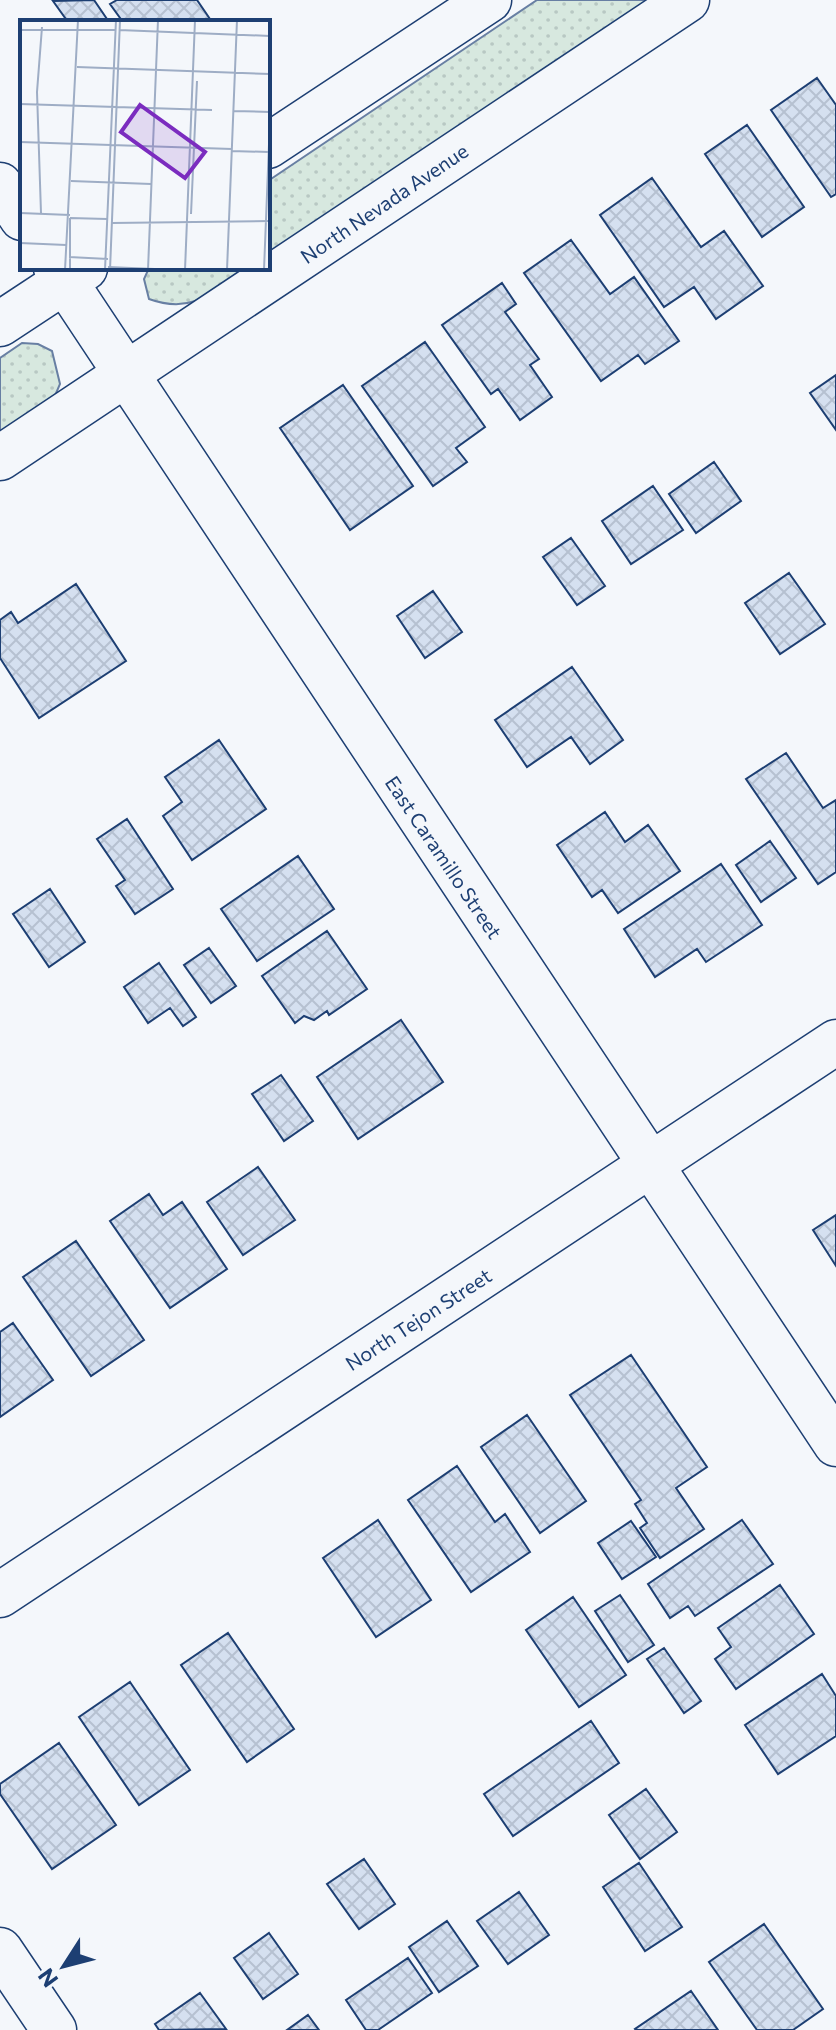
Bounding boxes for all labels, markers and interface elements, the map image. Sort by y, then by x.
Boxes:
inset map [20,20,270,270]
street label: North Nevada Avenue [296,138,472,268]
street label: East Caramillo Street [381,771,507,943]
street label: North Tejon Street [341,1263,495,1375]
north arrow [24,1926,104,2006]
text: N [32,1963,63,1993]

